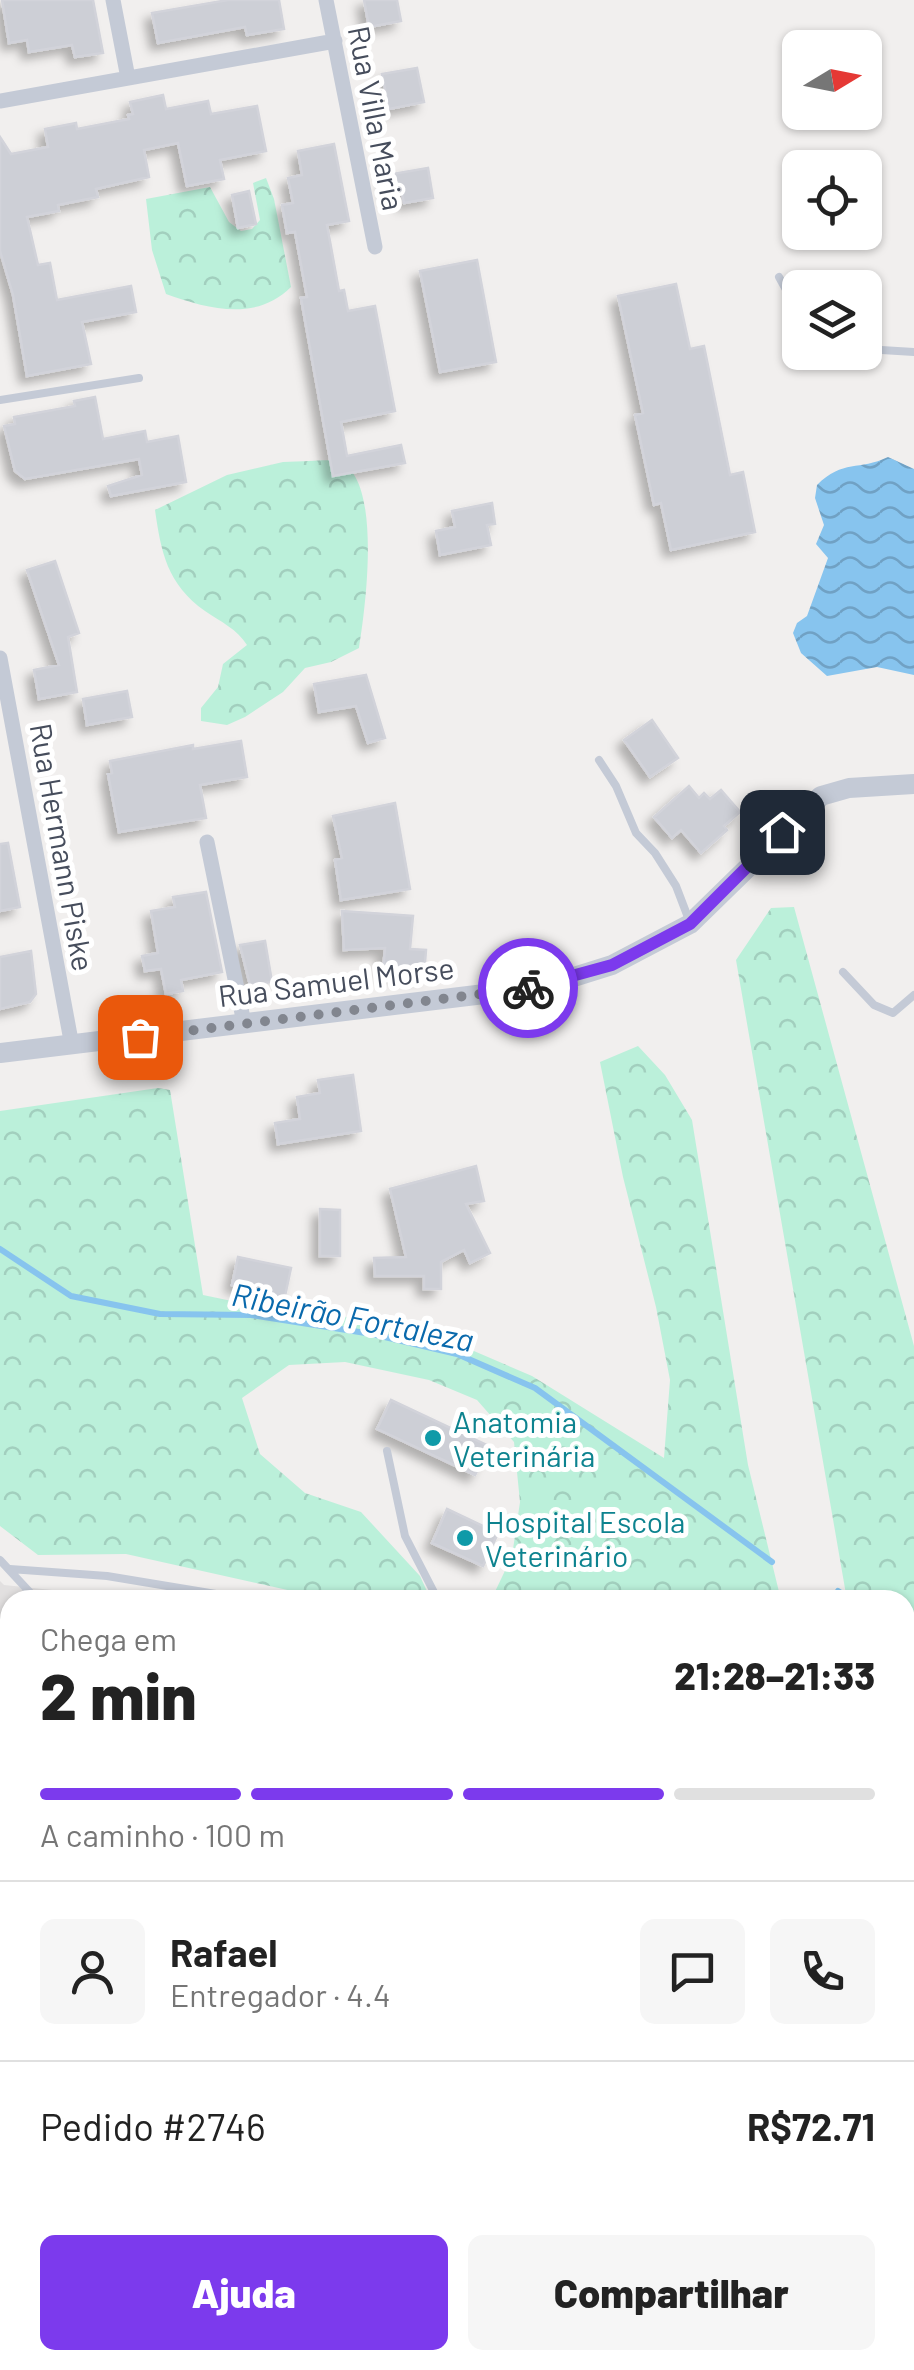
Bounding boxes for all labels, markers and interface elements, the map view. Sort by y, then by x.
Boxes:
street label: Rua Villa Maria [341,23,413,213]
north arrow [782,30,882,130]
map controls [782,30,882,370]
button: locate [782,150,882,250]
button: layers [782,270,882,370]
street label: Rua Hermann Piske [23,720,103,974]
pin [740,790,825,875]
icon: home [755,805,810,860]
courier [478,938,578,1038]
street label: Rua Samuel Morse [216,949,456,1013]
icon: bike [501,961,556,1016]
pin [98,995,183,1080]
icon: bag [113,1010,168,1065]
water label: Ribeirão Fortaleza [229,1274,477,1358]
place label: Anatomia Veterinária [453,1403,595,1473]
marker: Anatomia Veterinária [422,1427,444,1449]
place label: Hospital Escola Veterinário [485,1503,685,1573]
marker: Hospital Escola Veterinário [454,1527,476,1549]
text: Chega em [40,1619,177,1657]
text: 21:28–21:33 [674,1652,875,1698]
text: 2 min [40,1655,197,1733]
text: A caminho · 100 m [40,1815,285,1853]
button: person [40,1919,145,2024]
button: chat [640,1919,745,2024]
button: phone [770,1919,875,2024]
text: Rafael [170,1929,278,1975]
text: Entregador · 4.4 [170,1975,391,2013]
text: Pedido #2746 [40,2103,265,2149]
text: R$72.71 [747,2103,875,2149]
button: Ajuda [40,2235,448,2350]
button: Compartilhar [468,2235,875,2350]

